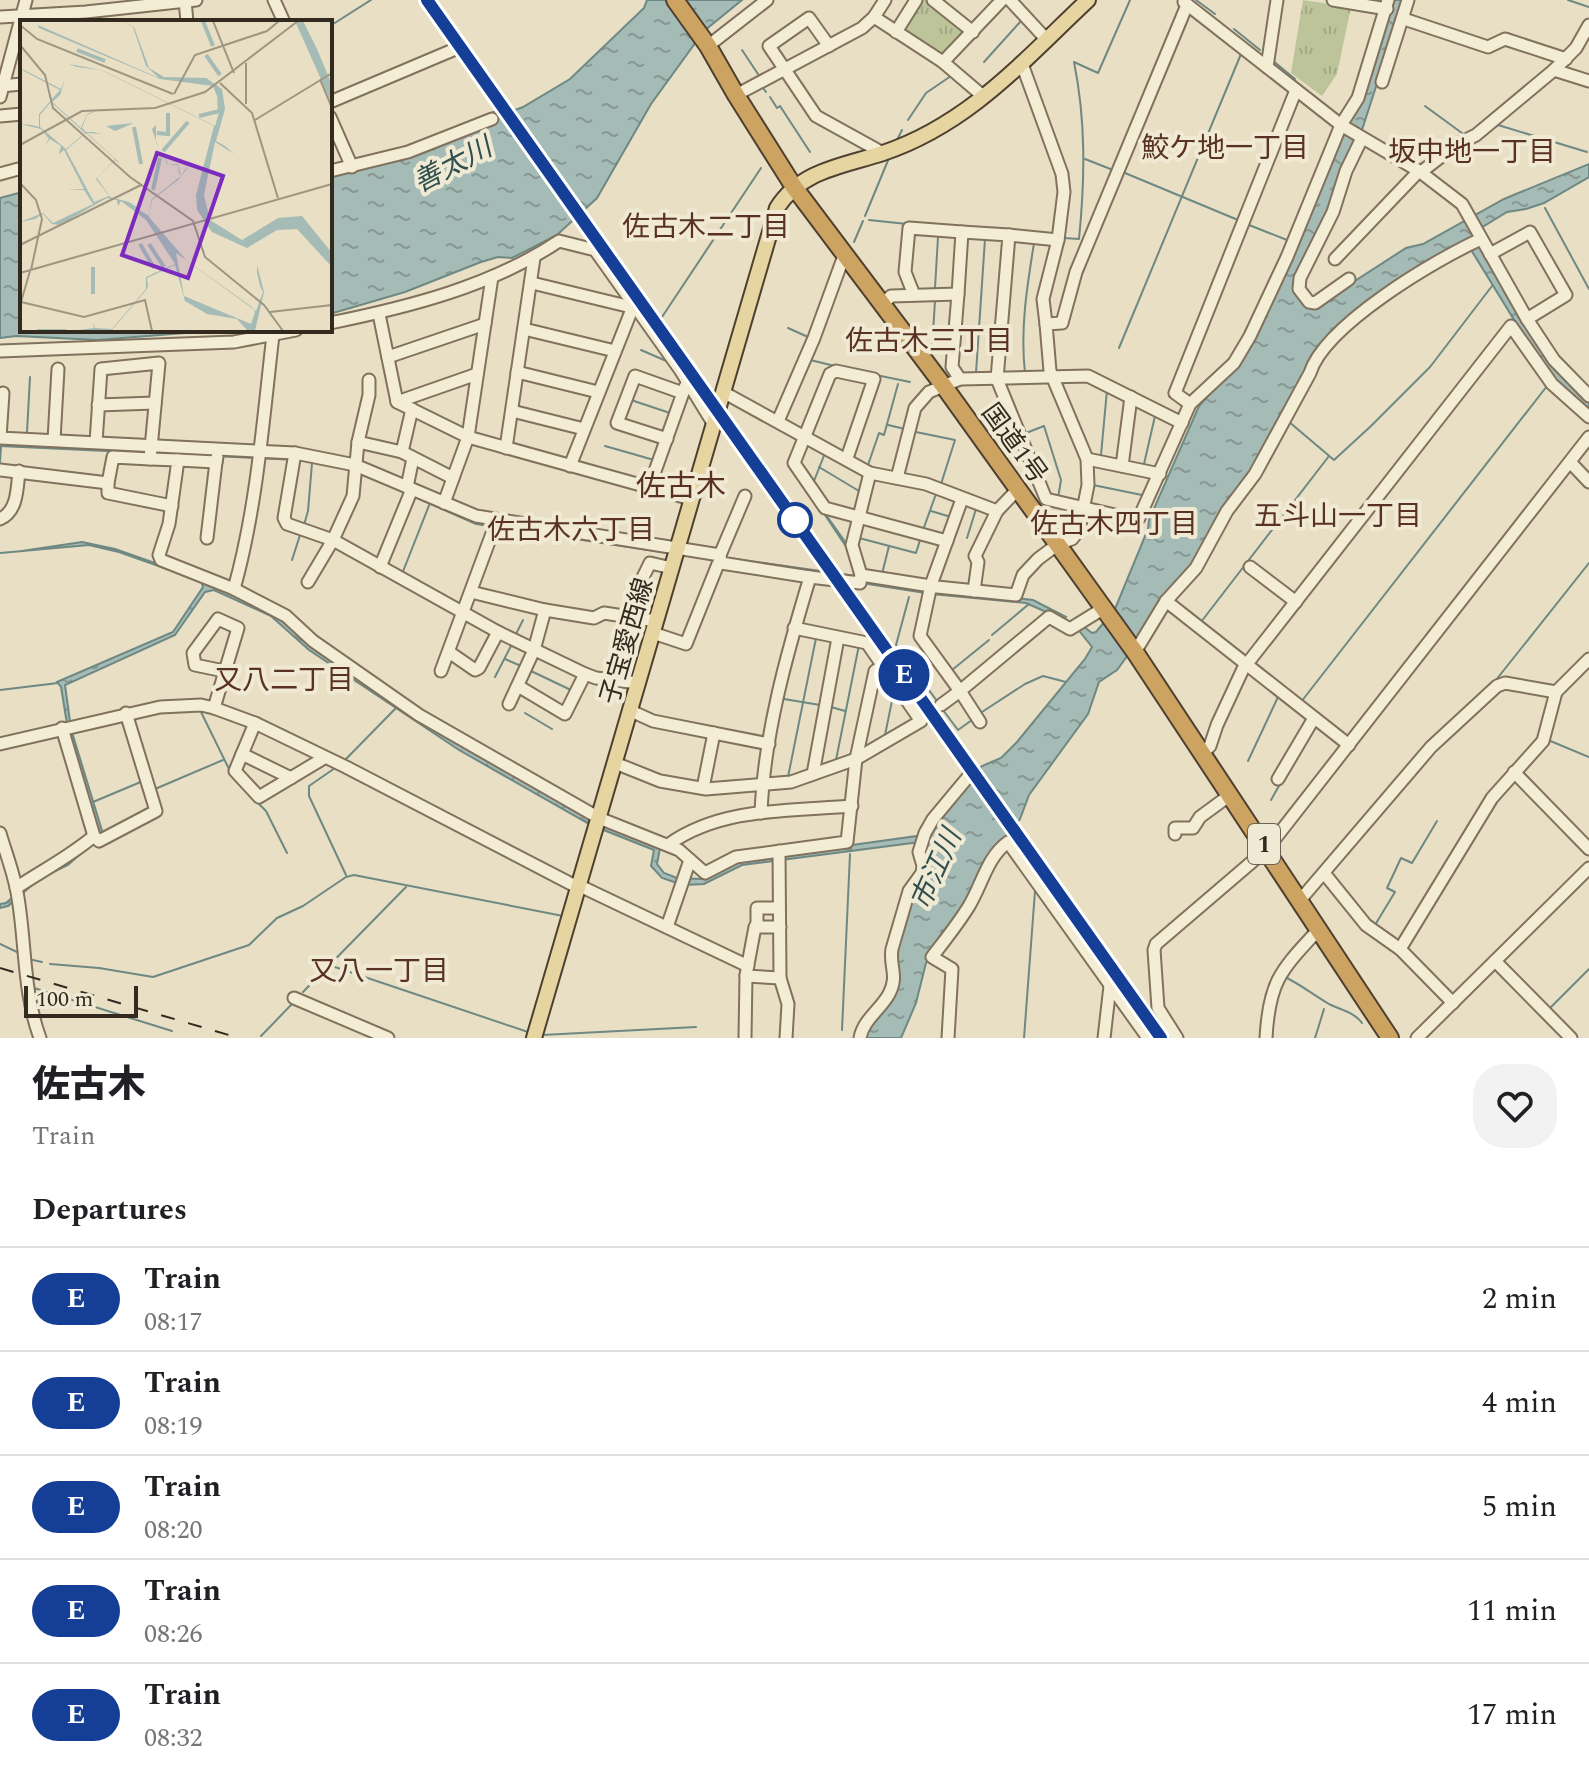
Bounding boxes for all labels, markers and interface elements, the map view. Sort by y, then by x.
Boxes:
inset map [20,20,332,332]
water label: 善太川 [406,125,503,204]
district label: 鮫ケ地一丁目 [1141,127,1309,170]
district label: 坂中地一丁目 [1388,131,1556,174]
district label: 佐古木二丁目 [622,206,790,249]
district label: 佐古木三丁目 [845,320,1013,363]
street label: 国道1号 [971,395,1057,492]
district label: 佐古木 [636,464,726,510]
district label: 五斗山一丁目 [1254,495,1422,538]
unlabelled marker [778,503,812,537]
district label: 佐古木四丁目 [1030,503,1198,546]
district label: 佐古木六丁目 [487,509,655,552]
street label: 子宝愛西線 [590,573,664,709]
line badge: E [878,649,930,701]
text: E [894,653,914,696]
district label: 又八二丁目 [214,659,354,702]
water label: 市江川 [900,820,974,917]
road number: 1 [1248,824,1280,864]
district label: 又八一丁目 [309,950,449,993]
scale bar [24,982,138,1018]
text: 100 m [36,983,93,1016]
text: 佐古木 [32,1057,146,1115]
button: heart [1473,1064,1557,1148]
text: Train [32,1116,95,1156]
text: Departures [32,1187,187,1233]
text: Train [144,1256,221,1302]
text: 2 min [1482,1276,1557,1322]
text: E [66,1277,86,1320]
text: 08:17 [144,1302,203,1342]
text: Train [144,1360,221,1406]
text: 4 min [1482,1380,1557,1426]
text: E [66,1381,86,1424]
text: 08:19 [144,1406,203,1446]
text: Train [144,1464,221,1510]
text: 5 min [1482,1484,1557,1530]
text: E [66,1485,86,1528]
text: 08:20 [144,1510,203,1550]
text: Train [144,1568,221,1614]
text: 11 min [1467,1588,1557,1634]
text: E [66,1589,86,1632]
text: 08:26 [144,1614,203,1654]
text: Train [144,1672,221,1718]
text: 17 min [1467,1692,1557,1738]
text: E [66,1693,86,1736]
text: 08:32 [144,1718,203,1758]

